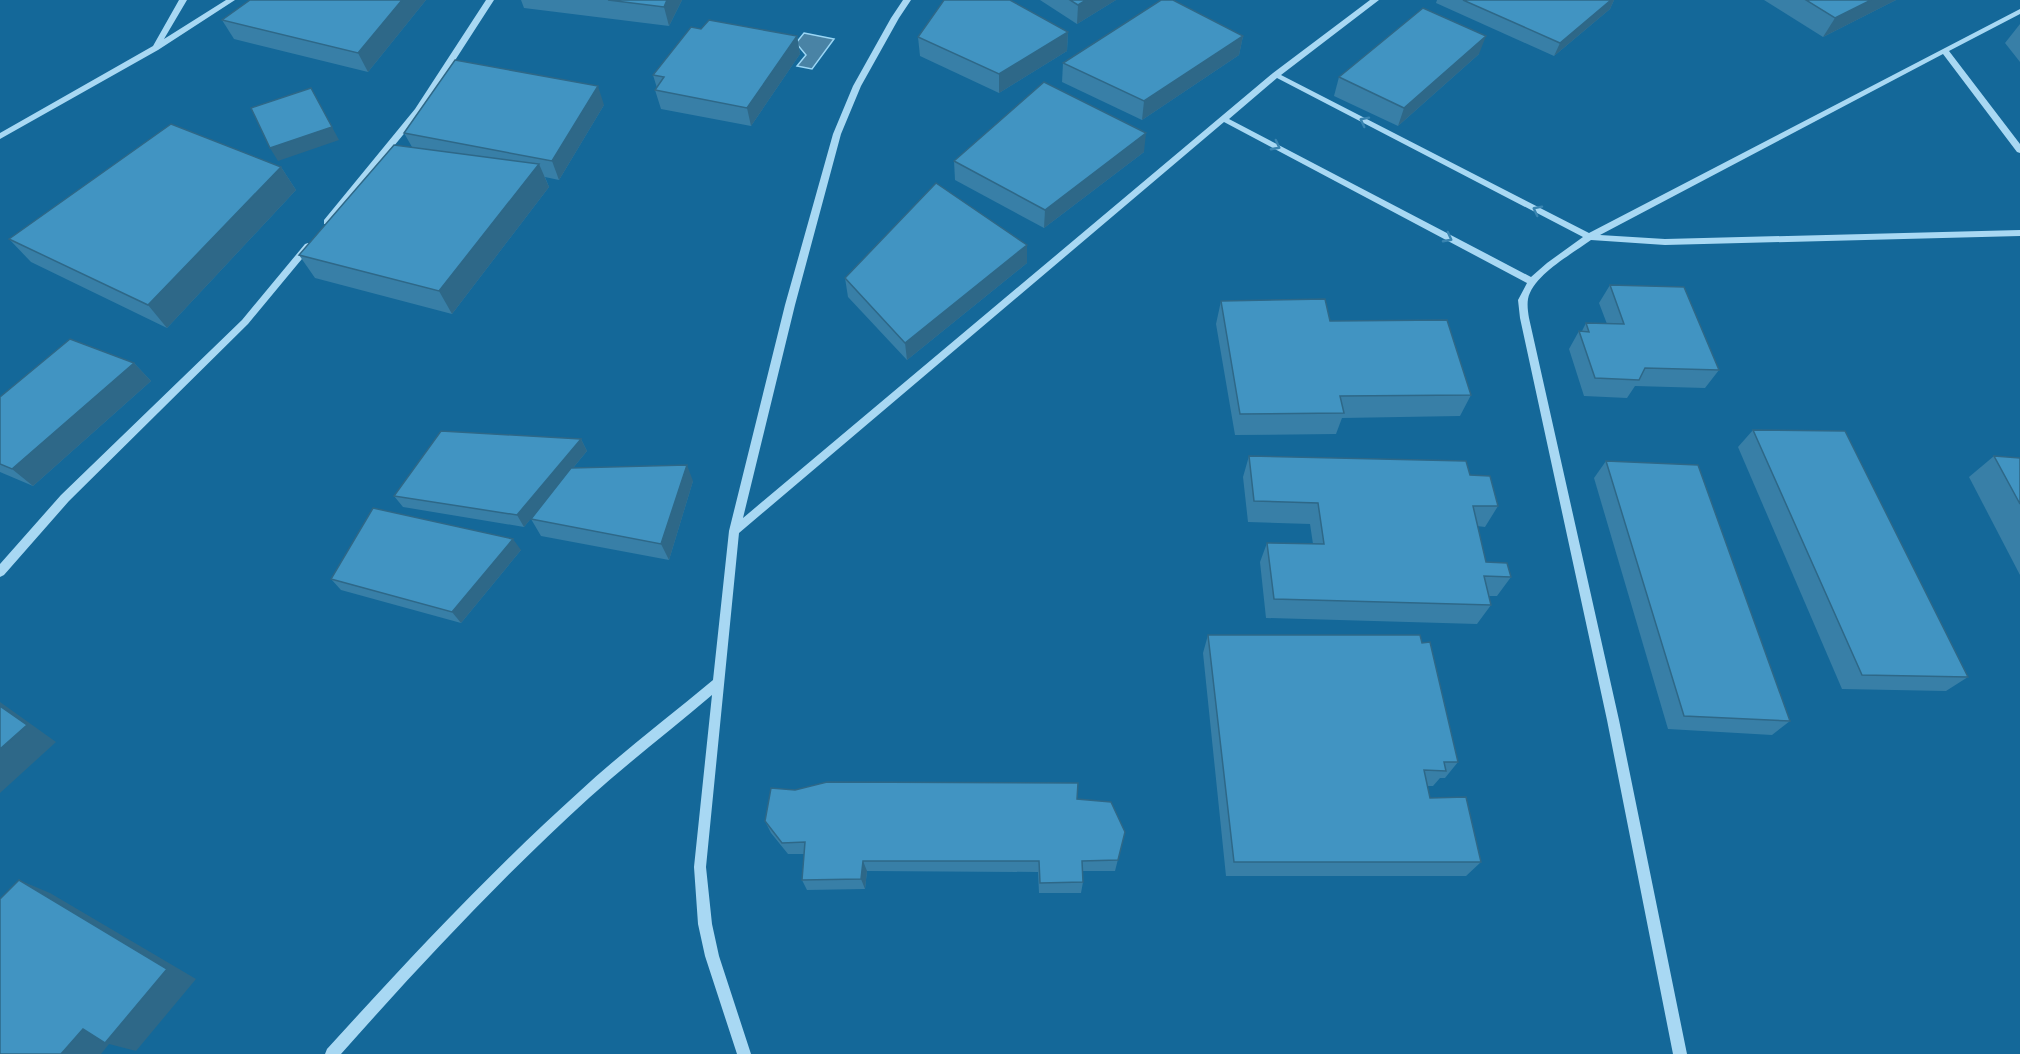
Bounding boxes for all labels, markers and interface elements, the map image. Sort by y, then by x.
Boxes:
one-way arrow [1360,117,1371,128]
one-way arrow [1270,139,1281,151]
one-way arrow [1533,206,1544,218]
one-way arrow [1442,231,1453,242]

